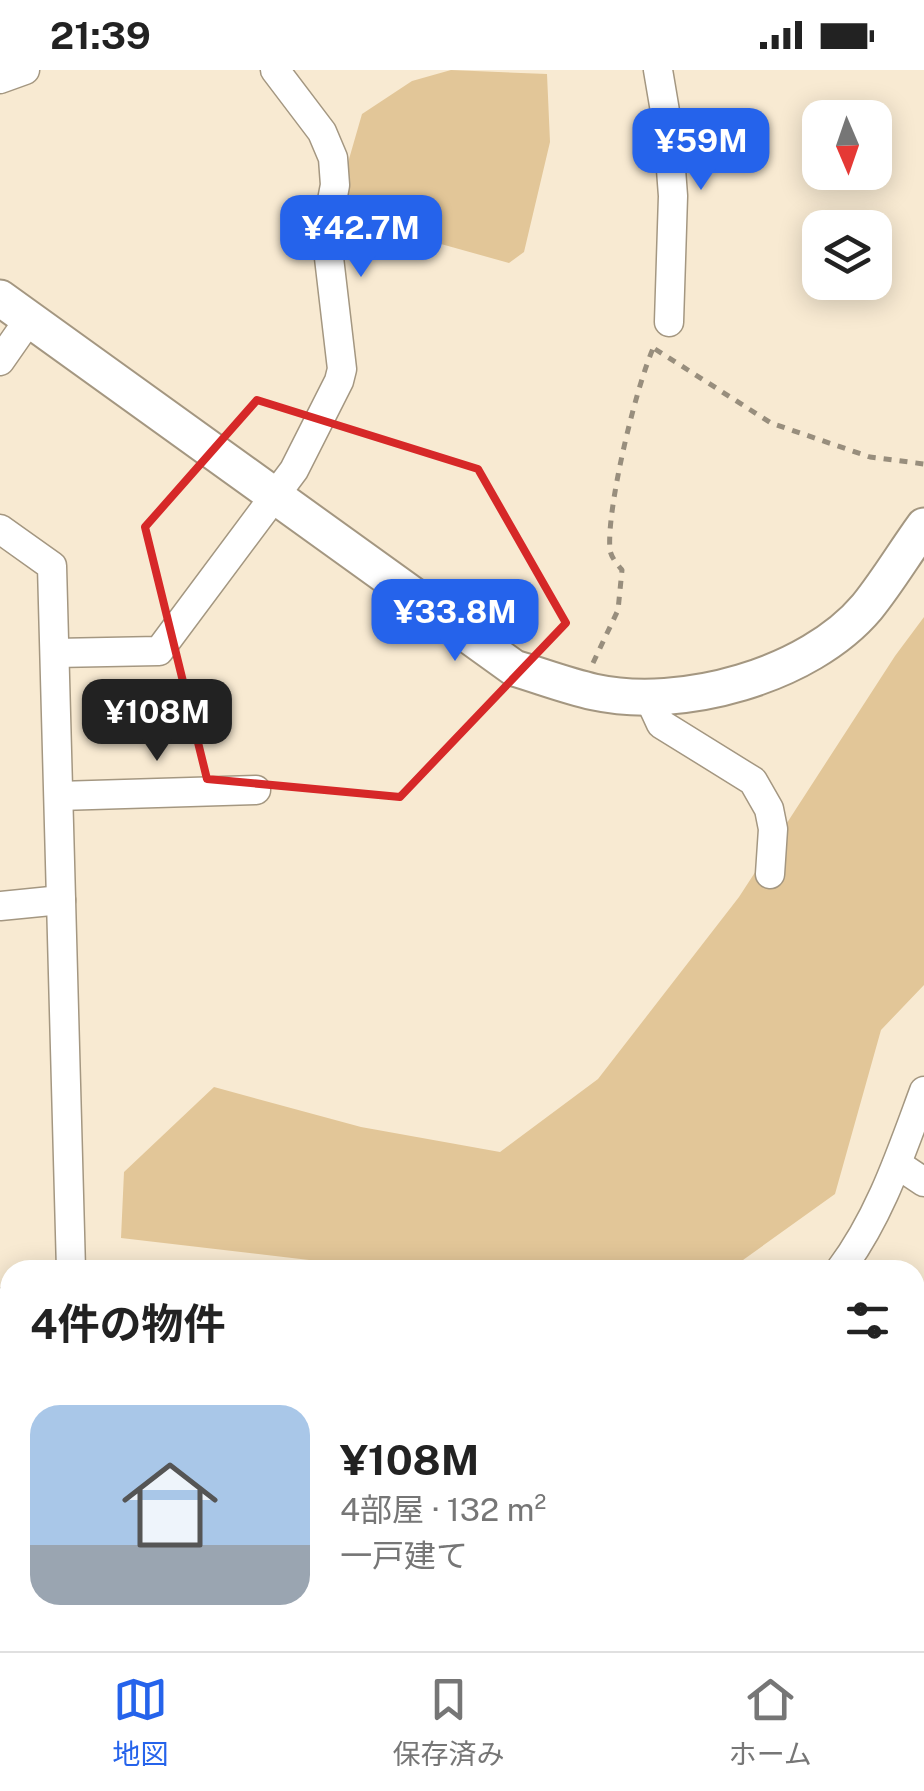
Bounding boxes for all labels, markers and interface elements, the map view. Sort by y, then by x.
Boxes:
text: 21:39 [50,13,151,58]
north arrow [802,100,892,190]
map controls [802,100,892,300]
pin: ¥59M [642,108,760,193]
text: ¥59M [654,122,748,159]
pin: ¥42.7M [280,195,442,280]
text: ¥42.7M [302,209,420,246]
button: layers [802,210,892,300]
pin: ¥33.8M [374,579,536,664]
text: ¥33.8M [393,593,517,630]
pin: ¥108M [87,679,227,764]
text: ¥108M [104,693,210,730]
icon: filters [840,1293,895,1348]
text: 4件の物件 [30,1299,226,1348]
text: ¥108M [340,1435,479,1484]
icon: home [110,1445,230,1565]
text: 4部屋 · 132 m² [340,1491,546,1528]
text: 一戸建て [340,1537,468,1574]
tab: 地図 [112,1672,168,1772]
tab: 保存済み [392,1672,504,1772]
tab: ホーム [729,1672,812,1772]

